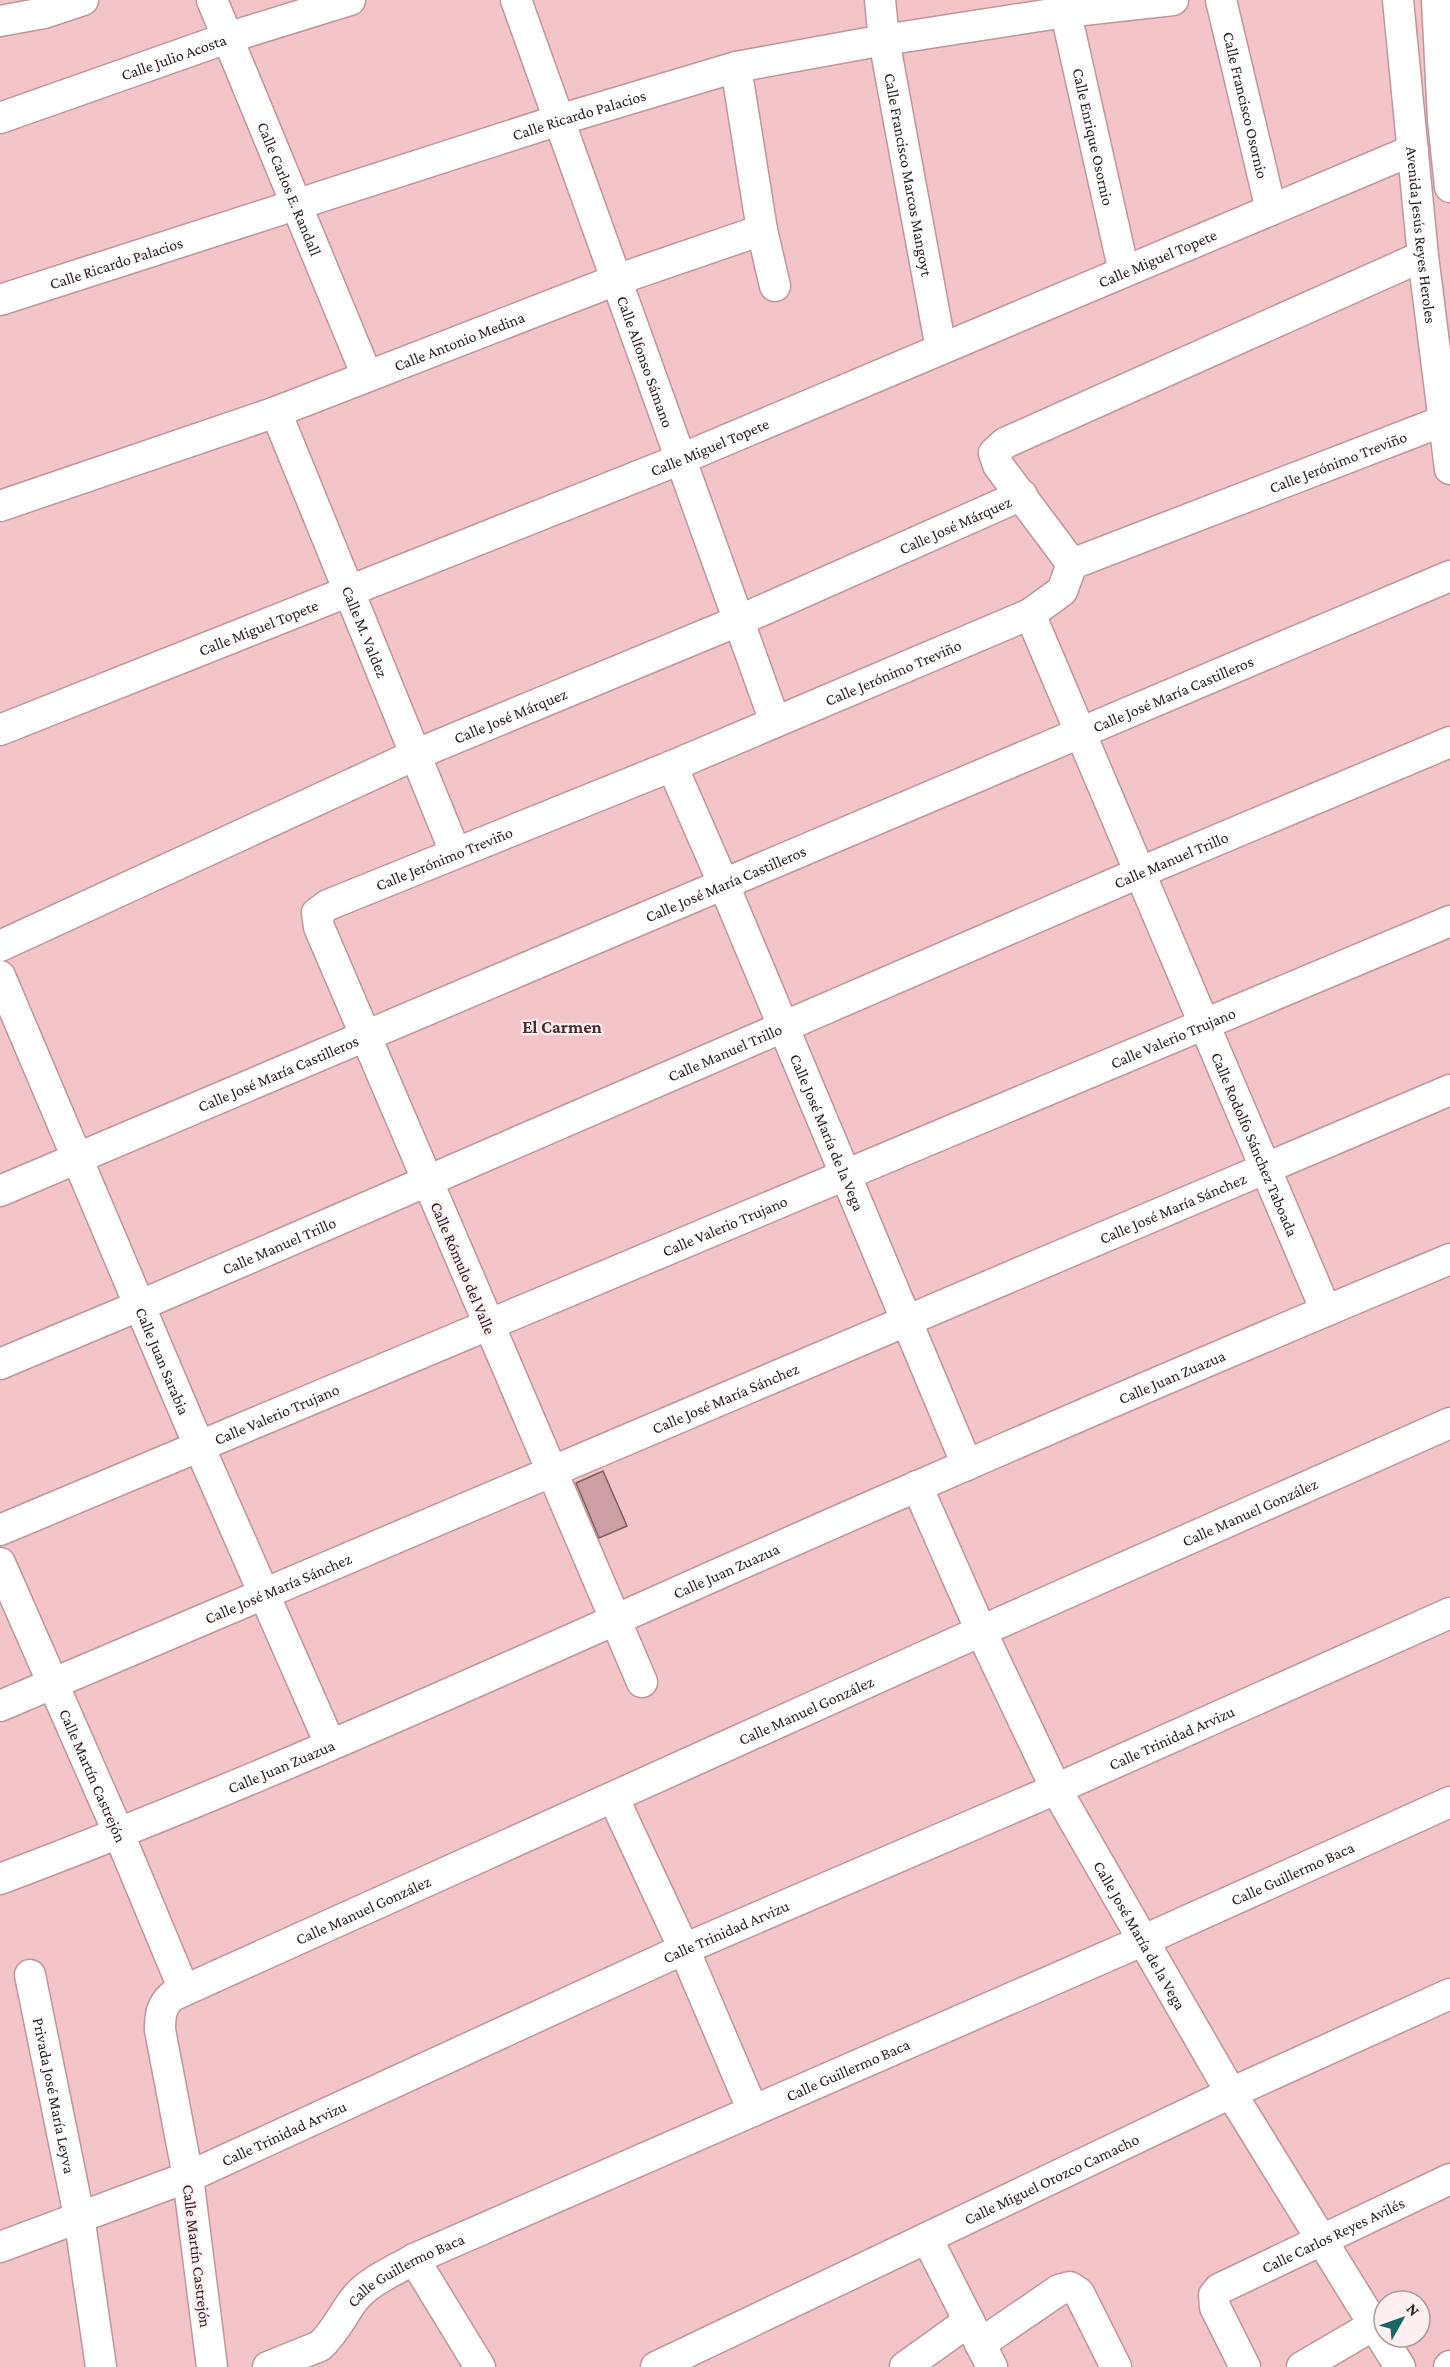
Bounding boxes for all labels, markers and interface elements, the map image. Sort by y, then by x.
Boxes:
street label: Calle Julio Acosta [119,30,229,83]
street label: Calle Francisco Osornio [1220,30,1272,180]
street label: Calle Enrique Osornio [1070,66,1117,207]
street label: Calle Francisco Marcos Mangoyt [882,72,936,278]
street label: Calle Ricardo Palacios [510,86,648,143]
street label: Calle Carlos E. Randall [255,119,325,258]
street label: Avenida Jesús Reyes Heroles [1404,145,1440,324]
street label: Calle Miguel Topete [1096,225,1219,290]
street label: Calle Ricardo Palacios [47,233,185,292]
street label: Calle Alfonso Sámano [614,293,677,430]
street label: Calle Antonio Medina [391,308,527,374]
street label: Calle Miguel Topete [648,414,771,479]
street label: Calle Jerónimo Treviño [1267,427,1409,496]
street label: Calle José Márquez [896,492,1014,557]
street label: Calle M. Valdez [339,583,392,680]
street label: Calle Miguel Topete [196,596,320,659]
street label: Calle Jerónimo Treviño [822,636,964,709]
street label: Calle José María Castilleros [1090,652,1256,735]
street label: Calle José Márquez [451,684,569,746]
street label: Calle Jerónimo Treviño [373,823,515,893]
street label: Calle Manuel Trillo [1111,828,1231,891]
street label: Calle José María Castilleros [643,842,808,925]
street label: Calle Valerio Trujano [1108,1004,1238,1071]
district label: El Carmen [522,1017,603,1037]
street label: Calle Manuel Trillo [665,1020,784,1084]
street label: Calle José María Castilleros [195,1032,361,1115]
street label: Calle Rodolfo Sánchez Taboada [1209,1050,1302,1239]
street label: Calle José María de la Vega [787,1051,868,1214]
street label: Calle José María Sánchez [1097,1169,1249,1246]
street label: Calle Valerio Trujano [660,1192,790,1259]
street label: Calle Rómulo del Valle [427,1199,499,1337]
street label: Calle Manuel Trillo [219,1213,338,1277]
street label: Calle Juan Sarabia [133,1305,193,1418]
street label: Calle Juan Zuazua [1116,1346,1228,1407]
street label: Calle José María Sánchez [649,1359,801,1437]
street label: Calle Valerio Trujano [212,1380,342,1448]
street label: Calle Manuel González [1179,1474,1320,1549]
street label: Calle Juan Zuazua [670,1539,782,1601]
street label: Calle José María Sánchez [202,1549,354,1627]
street label: Calle Manuel González [736,1672,876,1748]
street label: Calle Trinidad Arvizu [1106,1702,1237,1773]
street label: Calle Martín Castrejón [57,1706,130,1845]
street label: Calle Juan Zuazua [225,1736,338,1796]
street label: Calle Guillermo Baca [1228,1838,1357,1908]
street label: Calle José María de la Vega [1091,1858,1190,2013]
street label: Calle Manuel González [293,1872,433,1948]
street label: Calle Trinidad Arvizu [660,1896,792,1966]
street label: Privada José María Leyva [30,2016,79,2175]
street label: Calle Guillermo Baca [783,2035,913,2104]
street label: Calle Trinidad Arvizu [219,2097,349,2169]
street label: Calle Miguel Orozco Camacho [961,2130,1142,2227]
street label: Calle Martín Castrejón [179,2184,214,2329]
street label: Calle Carlos Reyes Avilés [1259,2194,1407,2276]
street label: Calle Guillermo Baca [343,2229,467,2310]
north arrow [1372,2289,1432,2349]
text: N [1403,2300,1423,2319]

